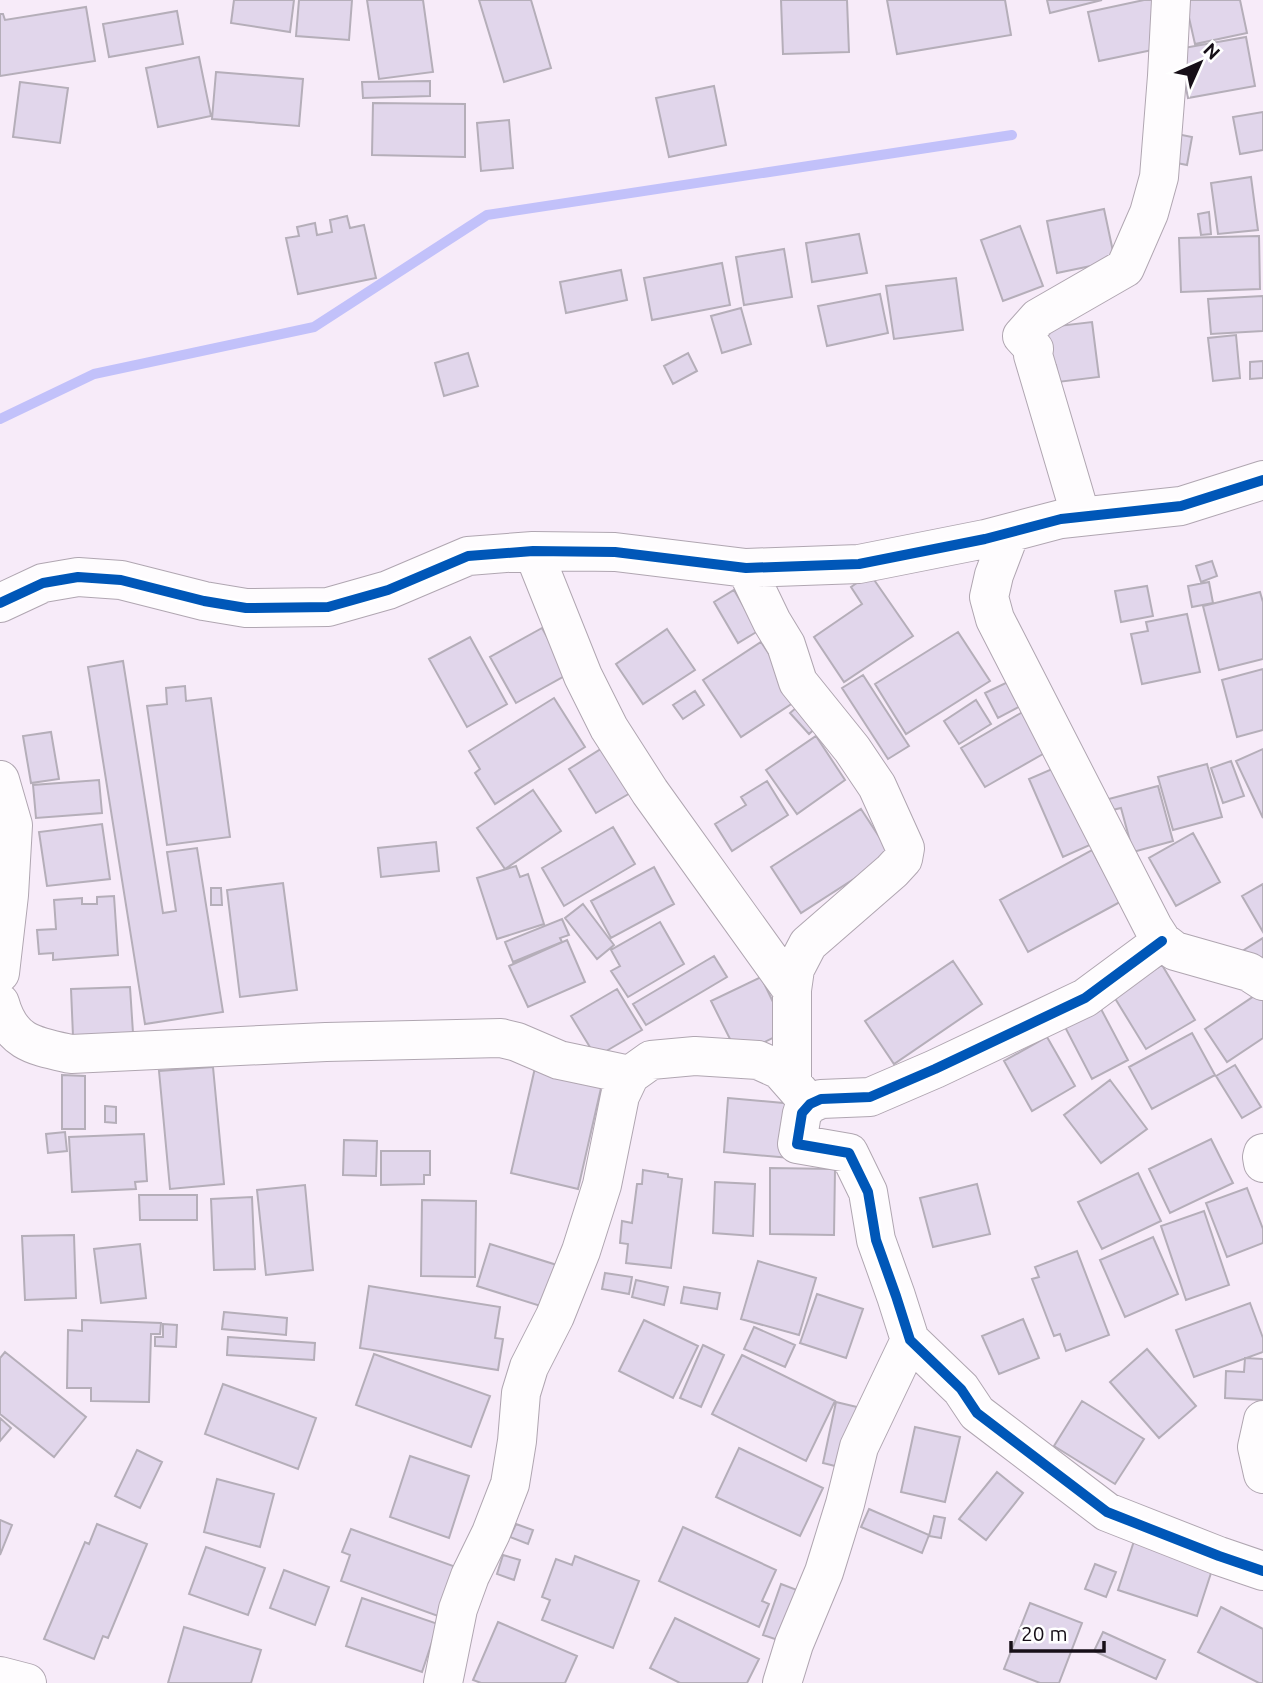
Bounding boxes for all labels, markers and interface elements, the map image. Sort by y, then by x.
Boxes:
north arrow [1165,28,1235,98]
text: N [1199,38,1225,64]
scale bar [1011,1610,1104,1654]
text: 20 m [1021,1621,1068,1645]

